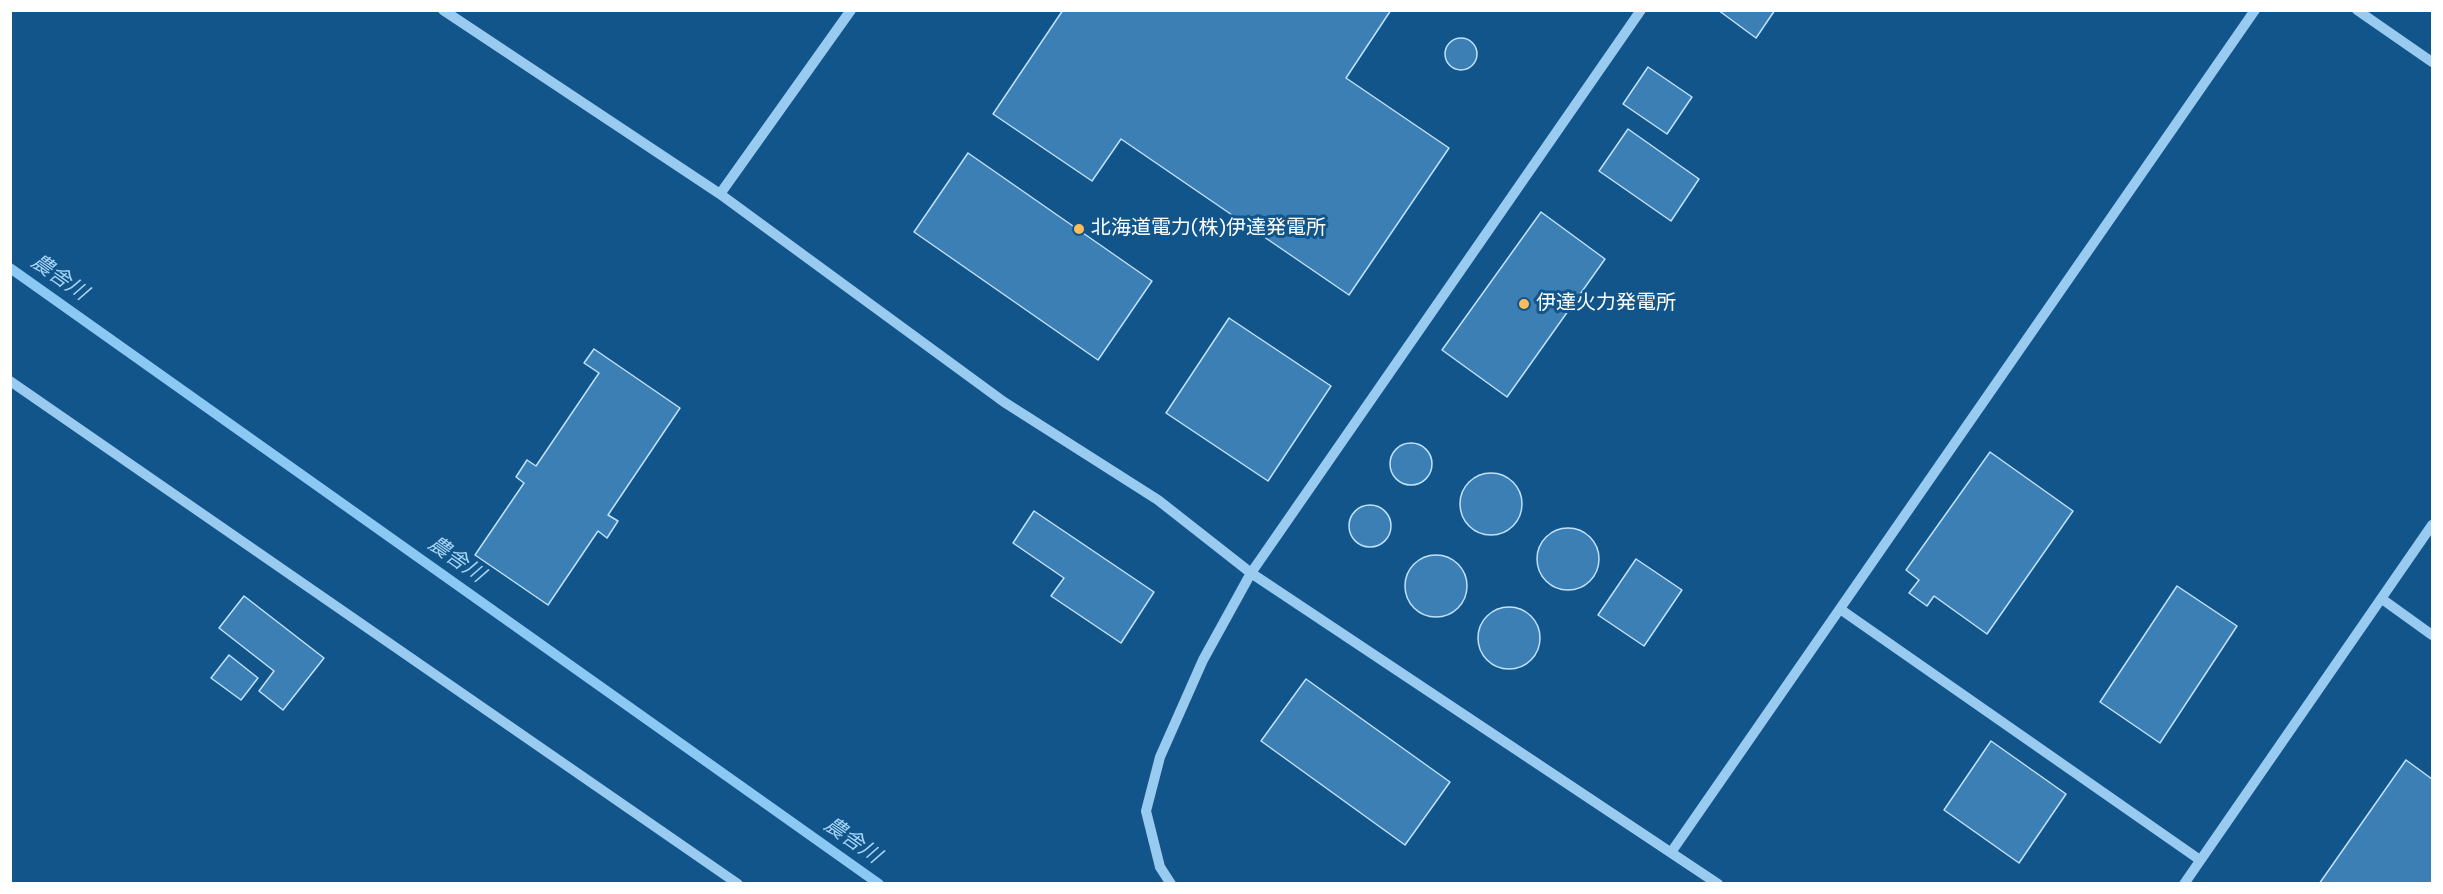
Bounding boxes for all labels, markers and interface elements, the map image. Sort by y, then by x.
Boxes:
place label: 北海道電力(株)伊達発電所 [1091,217,1326,241]
marker: 北海道電力(株)伊達発電所 [1072,222,1086,236]
water label: 農舎川 [26,250,92,306]
place label: 伊達火力発電所 [1536,292,1676,316]
marker: 伊達火力発電所 [1517,297,1531,311]
water label: 農舎川 [423,532,489,588]
water label: 農舎川 [819,813,885,869]

